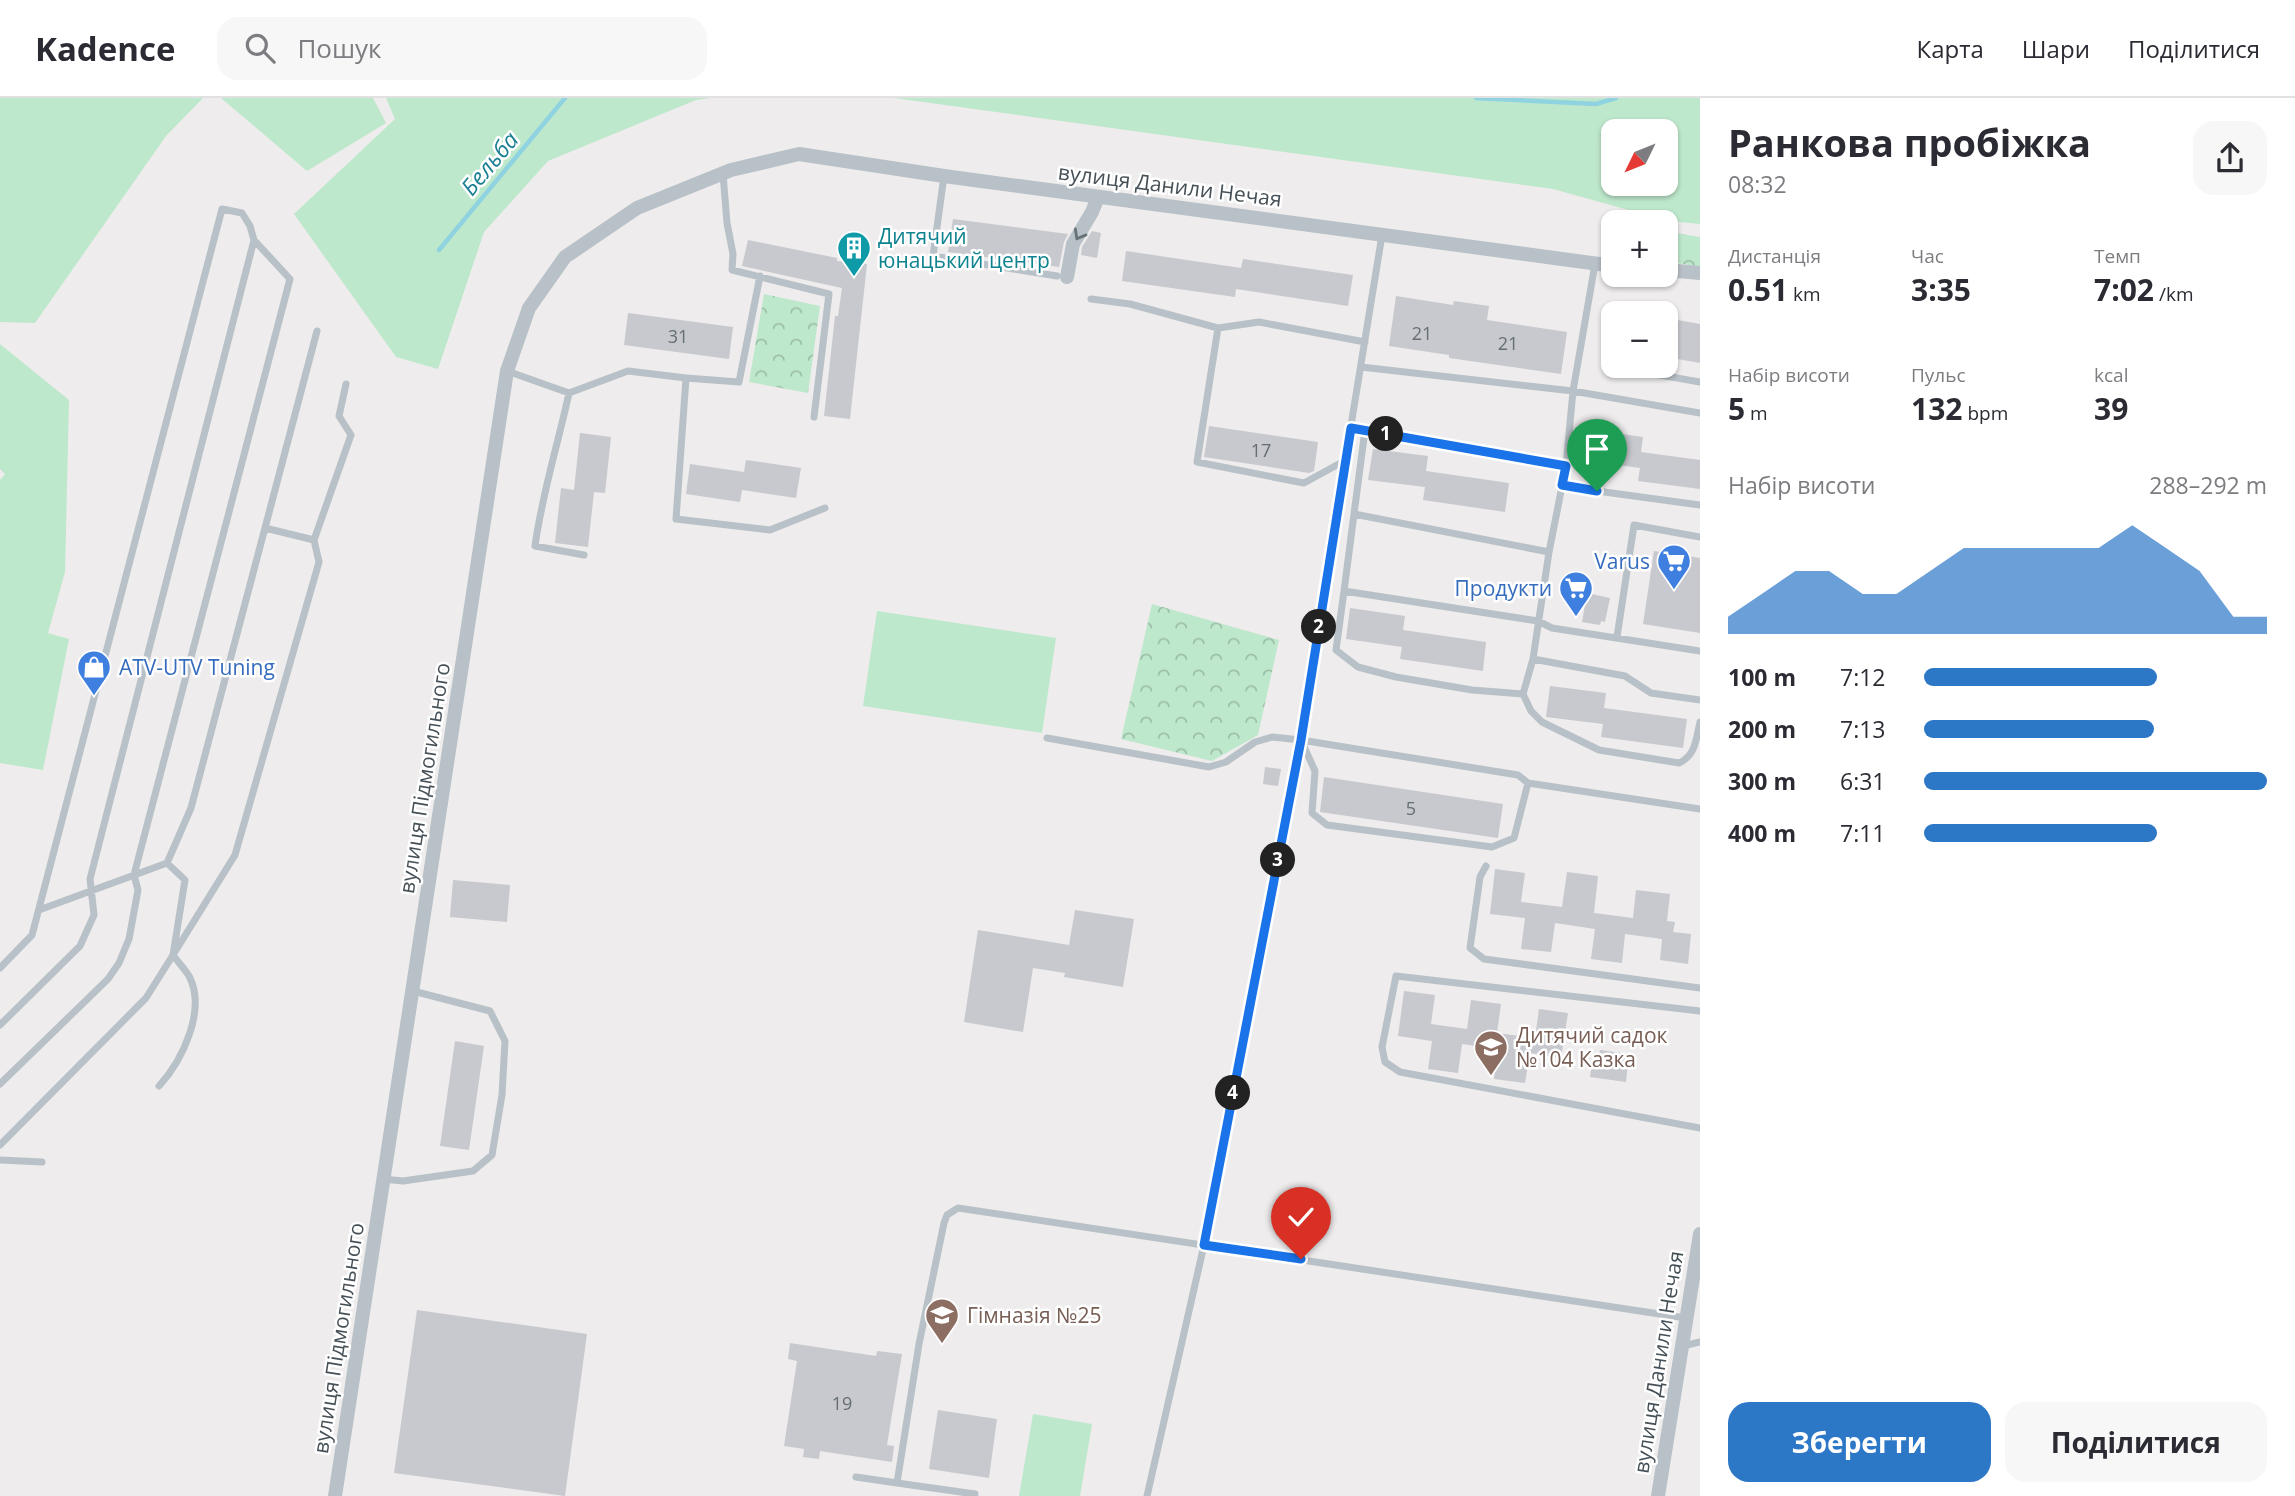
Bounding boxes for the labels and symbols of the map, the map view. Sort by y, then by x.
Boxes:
north arrow [1601,119,1678,196]
water label: Бельба [453,124,525,202]
street label: вулиця Данили Нечая [1057,157,1283,213]
place label: Дитячий юнацький центр [878,222,1050,274]
one-way arrow [1074,228,1087,241]
building icon: Дитячий юнацький центр [835,229,873,278]
house number: 21 [1412,321,1432,345]
house number: 31 [668,324,688,348]
house number: 21 [1498,331,1518,355]
pin: 1 [1368,416,1404,452]
pin [1567,419,1627,491]
house number: 17 [1251,438,1271,462]
supermarket icon: Varus [1655,542,1693,591]
place label: Varus [1594,547,1650,575]
supermarket icon: Продукти [1557,569,1595,618]
place label: Продукти [1455,574,1552,602]
pin: 2 [1302,610,1336,644]
shop icon: ATV-UTV Tuning [75,648,113,697]
place label: ATV-UTV Tuning [119,653,275,681]
street label: вулиця Підмогильного [392,661,456,895]
house number: 5 [1406,796,1416,820]
pin: 3 [1260,842,1296,878]
place label: Дитячий садок №104 Казка [1516,1021,1668,1073]
school or university icon: Дитячий садок №104 Казка [1472,1028,1510,1077]
pin: 4 [1216,1076,1250,1110]
pin [1271,1187,1331,1259]
street label: вулиця Підмогильного [306,1221,370,1455]
street label: вулиця Данили Нечая [1627,1249,1689,1475]
school or university icon: Гімназія №25 [923,1296,961,1345]
place label: Гімназія №25 [967,1301,1102,1329]
house number: 19 [832,1391,852,1415]

